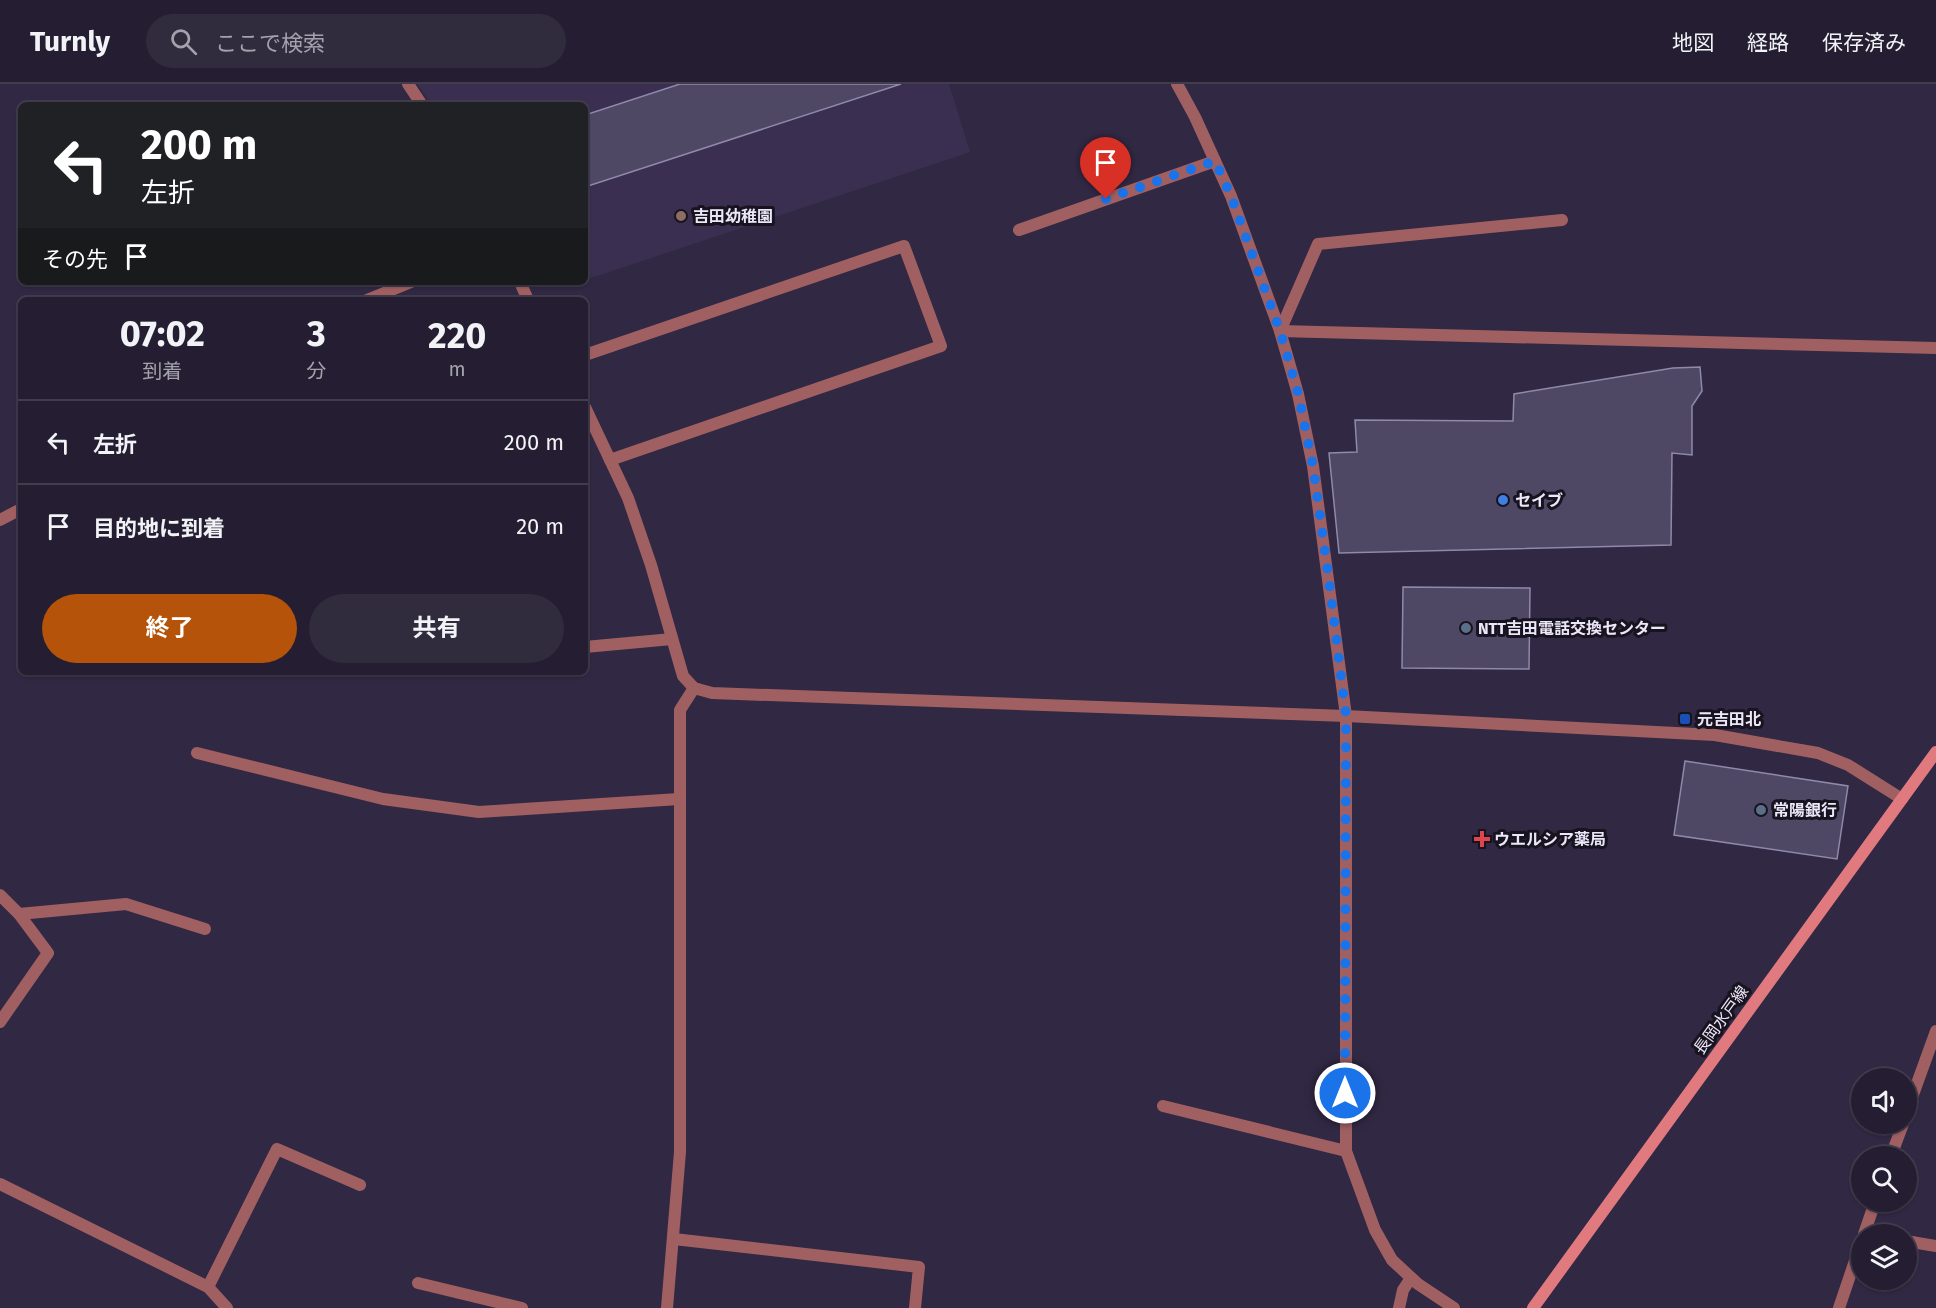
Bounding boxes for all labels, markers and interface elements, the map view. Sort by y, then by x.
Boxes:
search box [146,14,566,68]
text: Turnly [30,25,110,58]
icon: search [167,25,200,58]
text: ここで検索 [215,30,325,57]
text: 地図 [1672,30,1714,56]
text: 経路 [1747,30,1789,56]
text: 保存済み [1822,30,1906,56]
text: 200 m [141,120,257,170]
icon: left [42,126,120,204]
pin [1080,137,1131,199]
icon: arrive [1089,146,1122,179]
text: 左折 [141,177,195,209]
place label: 吉田幼稚園 [693,207,773,226]
marker: 吉田幼稚園 [674,209,688,223]
icon: arrive [120,240,153,273]
text: その先 [42,246,108,273]
text: 07:02 [120,312,205,356]
text: 3 [307,312,326,356]
text: 220 [428,314,486,358]
text: m [449,357,466,381]
text: 到着 [142,359,182,383]
text: 分 [306,359,326,383]
icon: left [42,426,75,459]
text: 200 m [504,429,564,456]
text: 左折 [93,431,137,458]
place label: セイブ [1515,491,1563,510]
marker: セイブ [1496,493,1510,507]
icon: arrive [42,510,75,543]
text: 20 m [516,513,564,540]
text: 目的地に到着 [93,515,225,542]
button: 終了 [42,594,297,663]
button: 共有 [309,594,564,663]
place label: NTT吉田電話交換センター [1478,619,1666,638]
marker: NTT吉田電話交換センター [1459,621,1473,635]
place label: 元吉田北 [1697,710,1761,729]
marker: 元吉田北 [1678,712,1692,726]
place label: 常陽銀行 [1773,801,1837,820]
marker: 常陽銀行 [1754,803,1768,817]
place label: ウエルシア薬局 [1494,830,1606,849]
marker: ウエルシア薬局 [1475,832,1489,846]
street label: 長岡水戸線 [1690,982,1752,1058]
position arrow [1313,1061,1377,1125]
map controls [1851,1068,1917,1290]
button: sound [1851,1068,1917,1134]
button: search [1851,1146,1917,1212]
button: layers [1851,1224,1917,1290]

